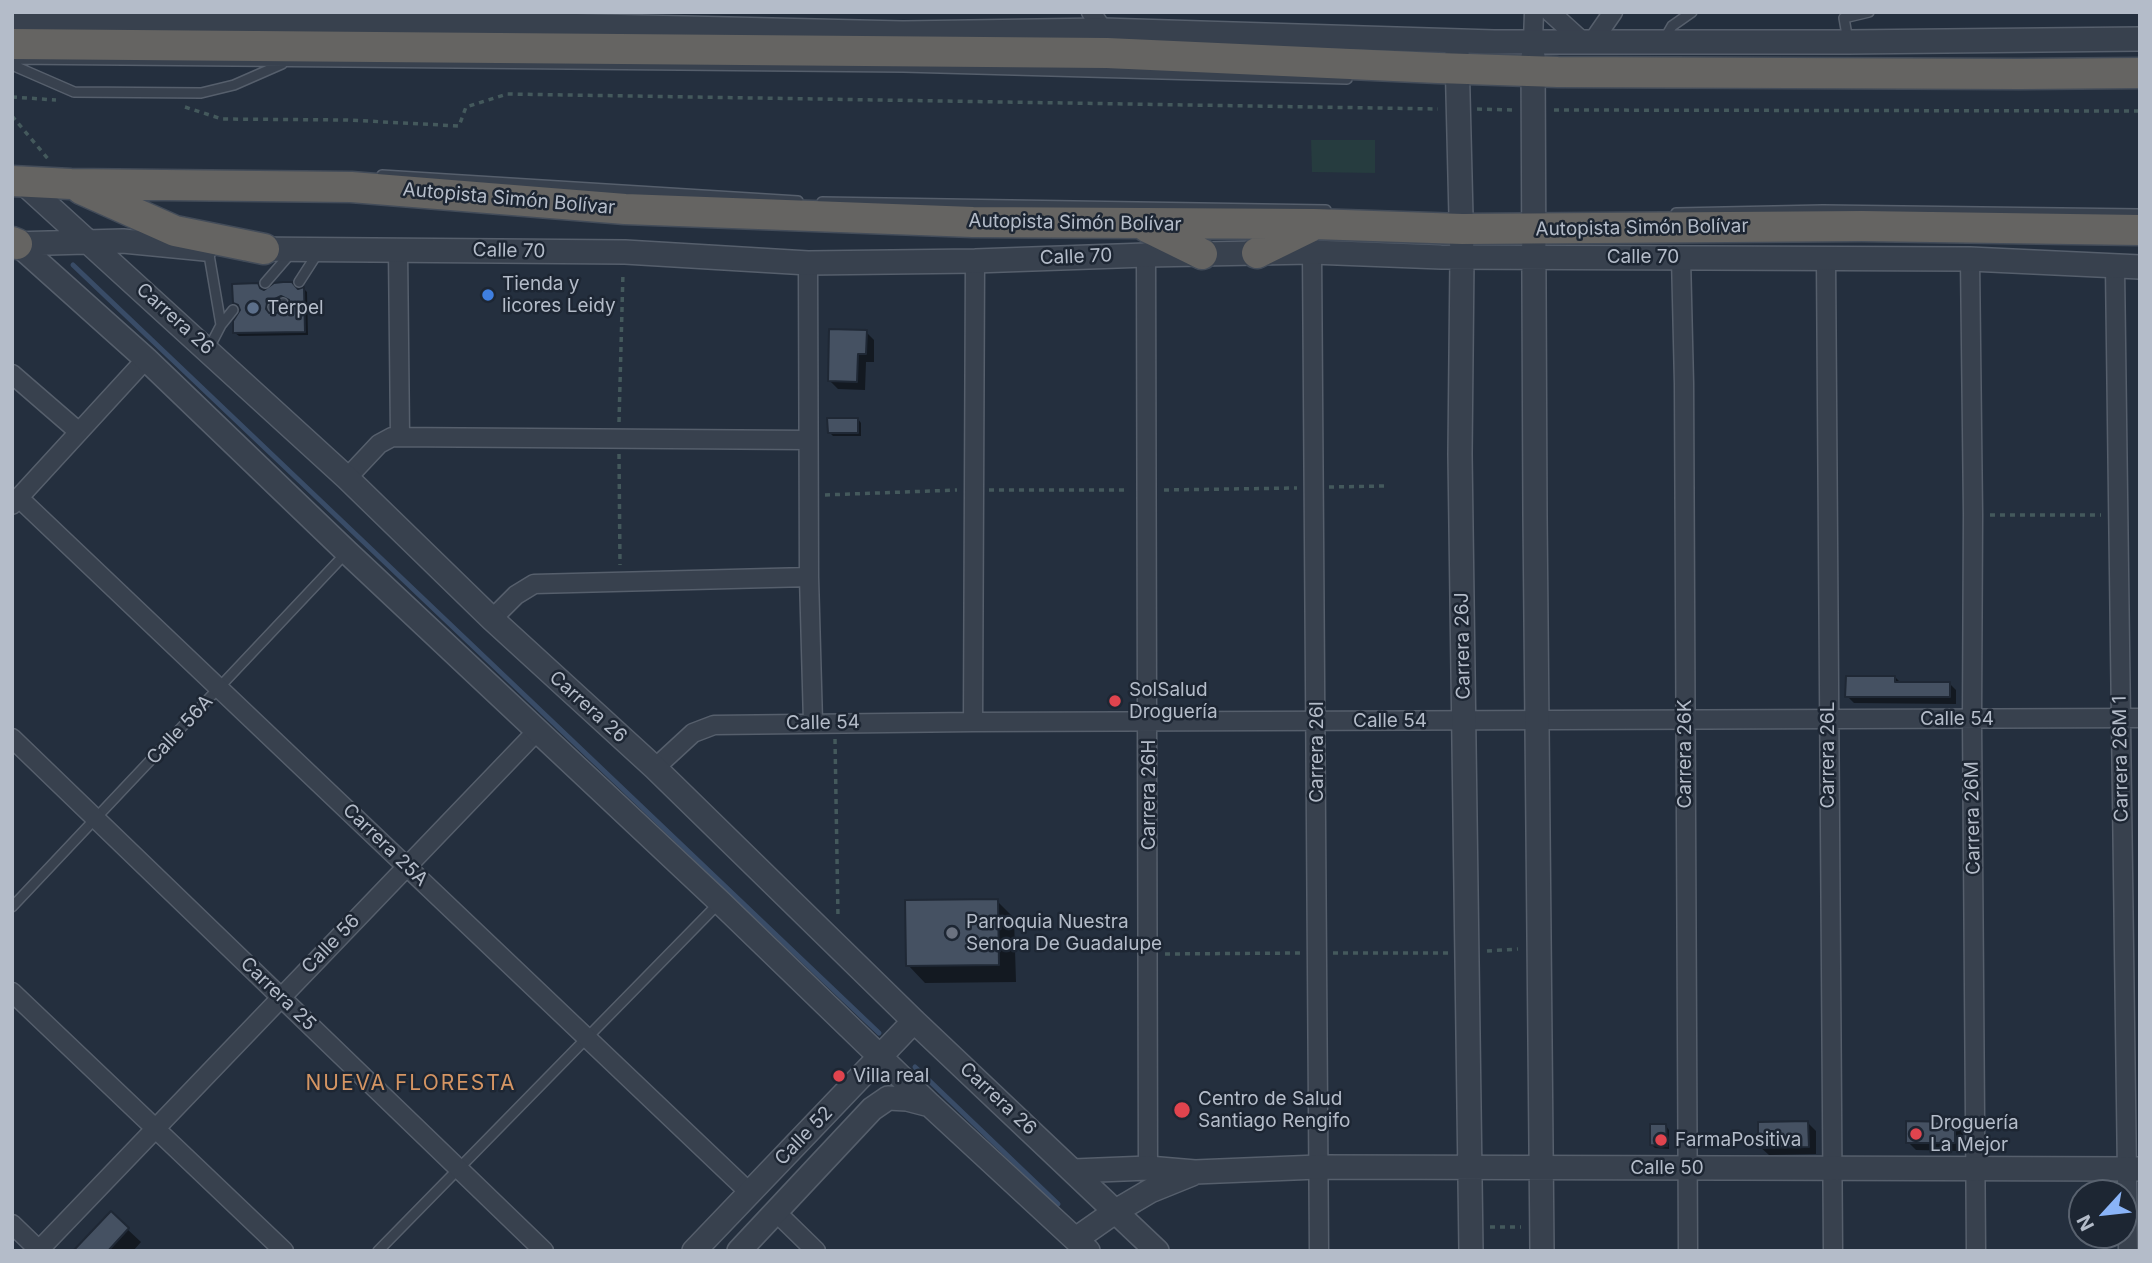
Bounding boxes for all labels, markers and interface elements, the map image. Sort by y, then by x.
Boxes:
street label: Autopista Simón Bolívar [402,178,616,220]
street label: Autopista Simón Bolívar [968,210,1182,236]
street label: Autopista Simón Bolívar [1535,215,1749,241]
street label: Calle 70 [472,239,546,263]
street label: Calle 70 [1039,244,1113,270]
street label: Calle 70 [1607,246,1679,268]
place label: Tienda y licores Leidy [502,273,616,317]
street label: Carrera 26 [132,278,218,360]
marker: Tienda y licores Leidy [480,287,496,303]
place label: Terpel [267,297,324,319]
marker: Terpel [245,300,261,316]
street label: Carrera 26J [1451,592,1475,700]
street label: Carrera 26 [545,666,631,748]
place label: SolSalud Droguería [1129,679,1218,723]
street label: Calle 56A [142,691,218,769]
marker: SolSalud Droguería [1107,693,1123,709]
street label: Carrera 26M 1 [2108,695,2134,823]
street label: Carrera 26K [1674,699,1696,809]
street label: Carrera 26I [1306,701,1328,803]
street label: Carrera 26L [1817,701,1839,809]
street label: Calle 54 [1920,708,1994,730]
street label: Calle 54 [1353,710,1427,732]
street label: Calle 54 [786,711,860,735]
street label: Carrera 26H [1138,740,1160,850]
street label: Carrera 26M [1961,761,1985,875]
street label: Carrera 25A [338,799,432,891]
street label: Calle 56 [297,910,365,978]
place label: Parroquia Nuestra Senora De Guadalupe [966,911,1162,955]
marker: Parroquia Nuestra Senora De Guadalupe [944,925,960,941]
street label: Carrera 25 [235,952,321,1036]
street label: Carrera 26 [955,1058,1041,1140]
place label: Villa real [853,1065,929,1087]
marker: Villa real [831,1068,847,1084]
district label: NUEVA FLORESTA [307,1071,515,1097]
place label: Centro de Salud Santiago Rengifo [1198,1088,1350,1132]
marker: Centro de Salud Santiago Rengifo [1172,1100,1192,1120]
street label: Calle 52 [770,1102,838,1170]
place label: Droguería La Mejor [1930,1112,2019,1156]
marker: Droguería La Mejor [1908,1126,1924,1142]
place label: FarmaPositiva [1675,1129,1801,1151]
marker: FarmaPositiva [1653,1132,1669,1148]
street label: Calle 50 [1630,1157,1704,1179]
north arrow [2068,1179,2138,1249]
text: N [2072,1211,2099,1235]

